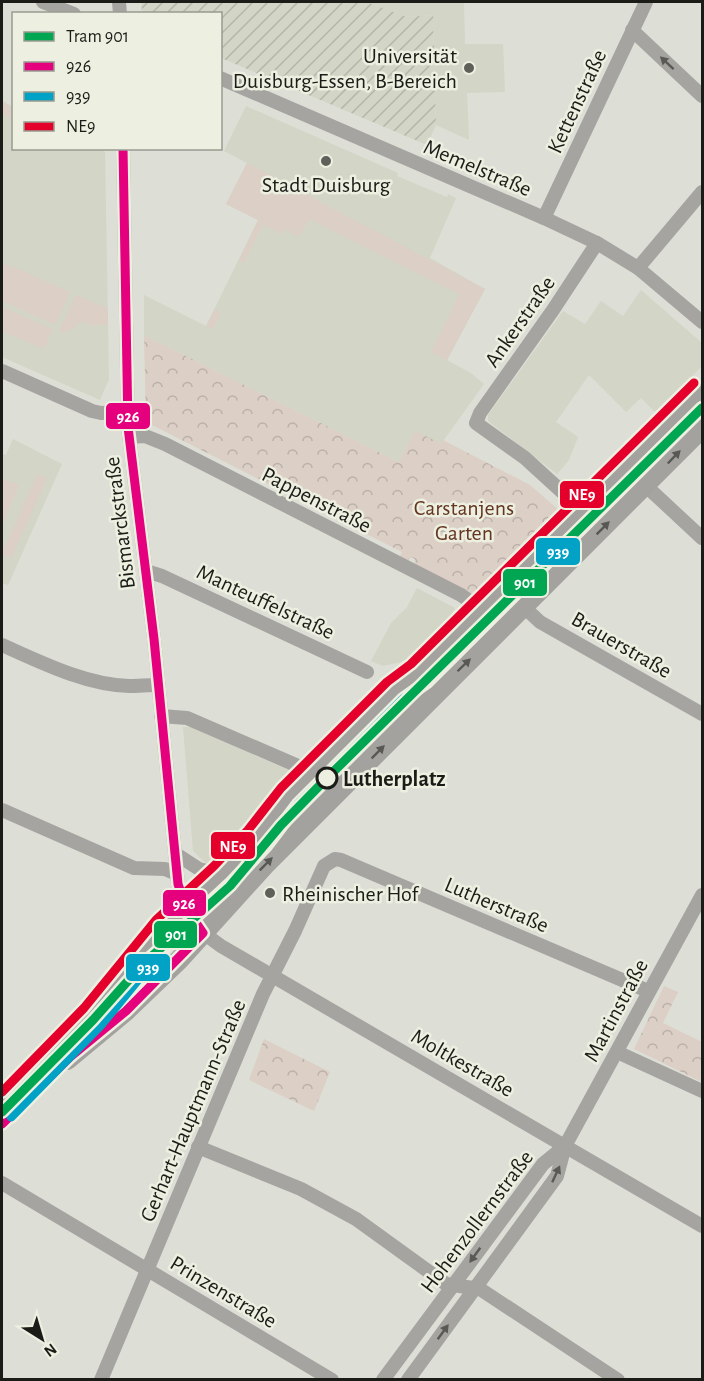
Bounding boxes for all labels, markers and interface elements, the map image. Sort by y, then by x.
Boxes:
legend [12,12,222,150]
text: Tram 901 [66,28,129,46]
place label: Universität Duisburg-Essen, B-Bereich [233,45,457,92]
street label: Kettenstraße [543,46,610,157]
one-way arrow [660,56,675,70]
text: 926 [66,58,91,76]
marker: Universität Duisburg-Essen, B-Bereich [462,61,476,75]
text: 939 [66,88,90,106]
text: NE9 [66,118,95,136]
street label: Memelstraße [420,135,535,200]
marker: Stadt Duisburg [319,154,333,168]
place label: Stadt Duisburg [262,174,391,196]
street label: Ankerstraße [481,272,559,371]
line badge: 926 [105,402,151,430]
text: 926 [117,409,140,425]
one-way arrow [667,450,681,464]
street label: Bismarckstraße [101,456,139,590]
street label: Pappenstraße [258,463,375,537]
line badge: NE9 [559,480,605,509]
text: NE9 [569,487,596,503]
park label: Carstanjens Garten [414,497,514,544]
one-way arrow [596,521,611,535]
line badge: 939 [535,537,581,566]
text: 939 [547,544,569,560]
street label: Manteuffelstraße [193,560,338,643]
line badge: 901 [502,568,548,597]
text: 901 [514,575,536,591]
street label: Brauerstraße [568,607,675,682]
one-way arrow [457,658,472,672]
one-way arrow [371,745,385,759]
marker: Lutherplatz [316,767,338,789]
place label: Lutherplatz [343,768,446,790]
line badge: NE9 [210,831,256,860]
text: NE9 [220,839,247,855]
one-way arrow [259,858,273,872]
street label: Lutherstraße [441,873,552,937]
place label: Rheinischer Hof [282,883,419,905]
marker: Rheinischer Hof [263,886,277,900]
line badge: 926 [162,889,207,917]
text: 926 [173,896,196,912]
line badge: 901 [153,920,198,949]
text: 901 [165,927,187,943]
line badge: 939 [125,953,171,982]
street label: Martinstraße [580,956,652,1065]
text: 939 [137,960,159,976]
street label: Gerhart-Hauptmann-Straße [136,996,250,1225]
street label: Moltkestraße [407,1025,518,1101]
street label: Hohenzollernstraße [416,1146,537,1297]
one-way arrow [551,1165,561,1183]
one-way arrow [469,1247,481,1263]
street label: Prinzenstraße [167,1252,280,1332]
north arrow [12,1309,72,1369]
one-way arrow [437,1325,449,1341]
text: N [41,1340,60,1360]

